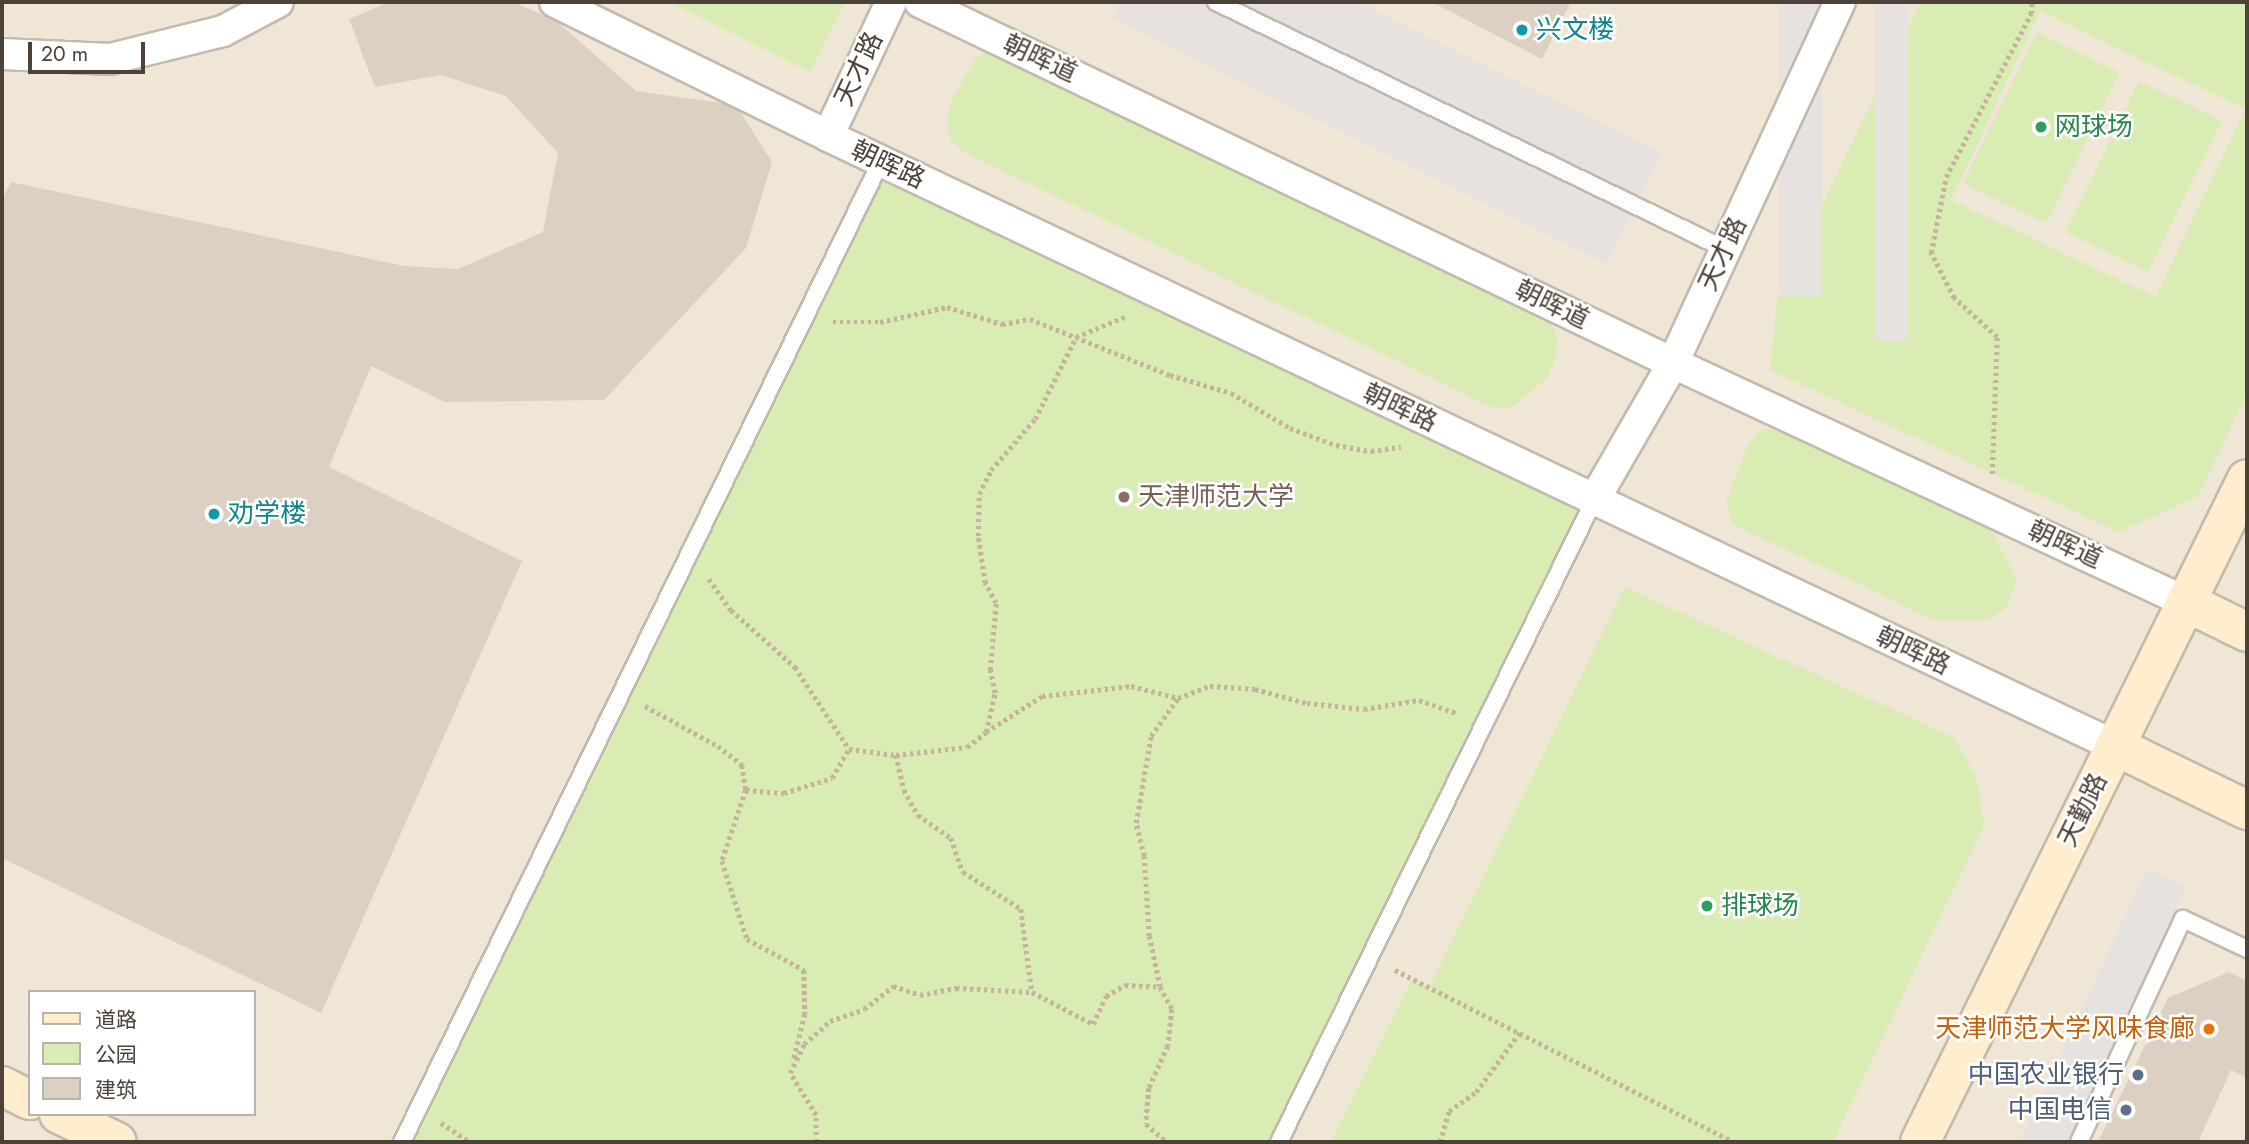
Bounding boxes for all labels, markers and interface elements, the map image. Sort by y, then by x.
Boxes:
place label: 兴文楼 [1536,14,1614,46]
marker: 兴文楼 [1514,22,1530,38]
street label: 天才路 [828,27,890,111]
scale bar [32,28,149,72]
street label: 朝晖道 [998,28,1082,90]
text: 20 m [41,39,88,69]
place label: 网球场 [2055,111,2133,143]
marker: 网球场 [2033,119,2049,135]
street label: 朝晖路 [846,134,930,196]
street label: 天才路 [1692,212,1754,296]
street label: 朝晖道 [1510,274,1594,336]
street label: 朝晖路 [1358,377,1442,439]
place label: 天津师范大学 [1138,481,1294,513]
marker: 天津师范大学 [1116,489,1132,505]
place label: 劝学楼 [228,498,306,530]
marker: 劝学楼 [206,506,222,522]
street label: 朝晖道 [2023,514,2107,576]
street label: 朝晖路 [1871,620,1955,682]
street label: 天勤路 [2052,768,2114,852]
place label: 排球场 [1721,890,1799,922]
marker: 排球场 [1699,898,1715,914]
legend [28,990,256,1116]
text: 道路 [95,1005,137,1035]
place label: 天津师范大学风味食廊 [1935,1013,2195,1045]
marker: 天津师范大学风味食廊 [2201,1021,2217,1037]
text: 公园 [95,1040,137,1070]
place label: 中国农业银行 [1968,1059,2124,1091]
marker: 中国农业银行 [2130,1067,2146,1083]
text: 建筑 [95,1075,137,1105]
place label: 中国电信 [2008,1094,2112,1126]
marker: 中国电信 [2118,1102,2134,1118]

